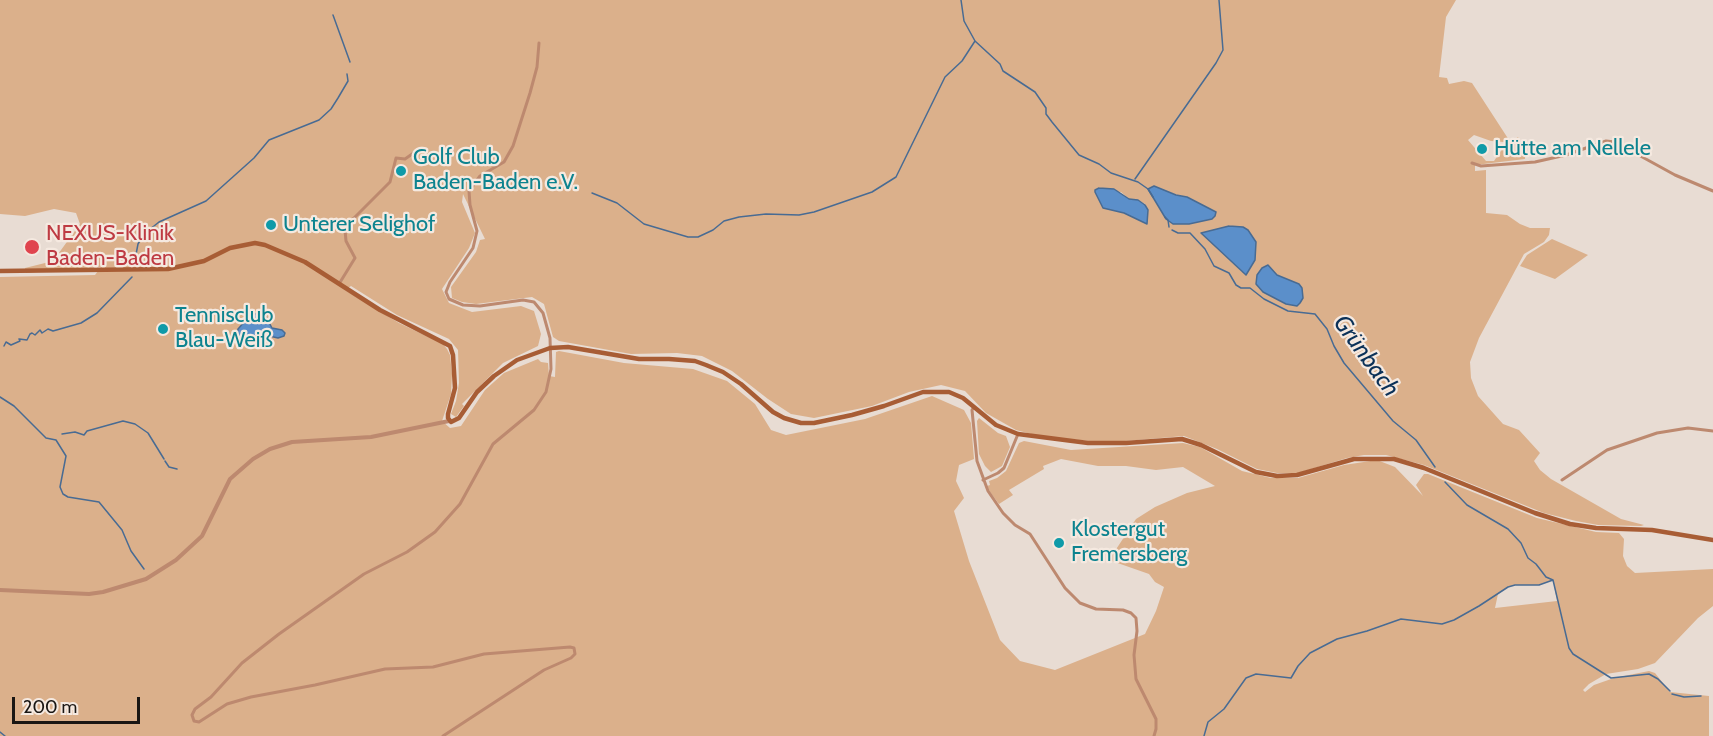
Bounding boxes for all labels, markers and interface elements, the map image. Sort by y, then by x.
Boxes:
place label: Hütte am Nellele [1494,136,1651,162]
marker: Hütte am Nellele [1475,142,1489,156]
place label: Golf Club Baden-Baden e.V. [413,145,578,196]
marker: Golf Club Baden-Baden e.V. [394,164,408,178]
place label: Unterer Selighof [283,212,435,238]
marker: Unterer Selighof [264,218,278,232]
place label: NEXUS-Klinik Baden-Baden [46,221,174,272]
marker: NEXUS-Klinik Baden-Baden [23,238,41,256]
place label: Tennisclub Blau-Weiß [175,303,274,354]
water label: Grünbach [1327,310,1405,402]
marker: Tennisclub Blau-Weiß [156,322,170,336]
place label: Klostergut Fremersberg [1071,517,1187,568]
marker: Klostergut Fremersberg [1052,536,1066,550]
scale bar [15,685,142,723]
text: 200 m [23,696,77,718]

